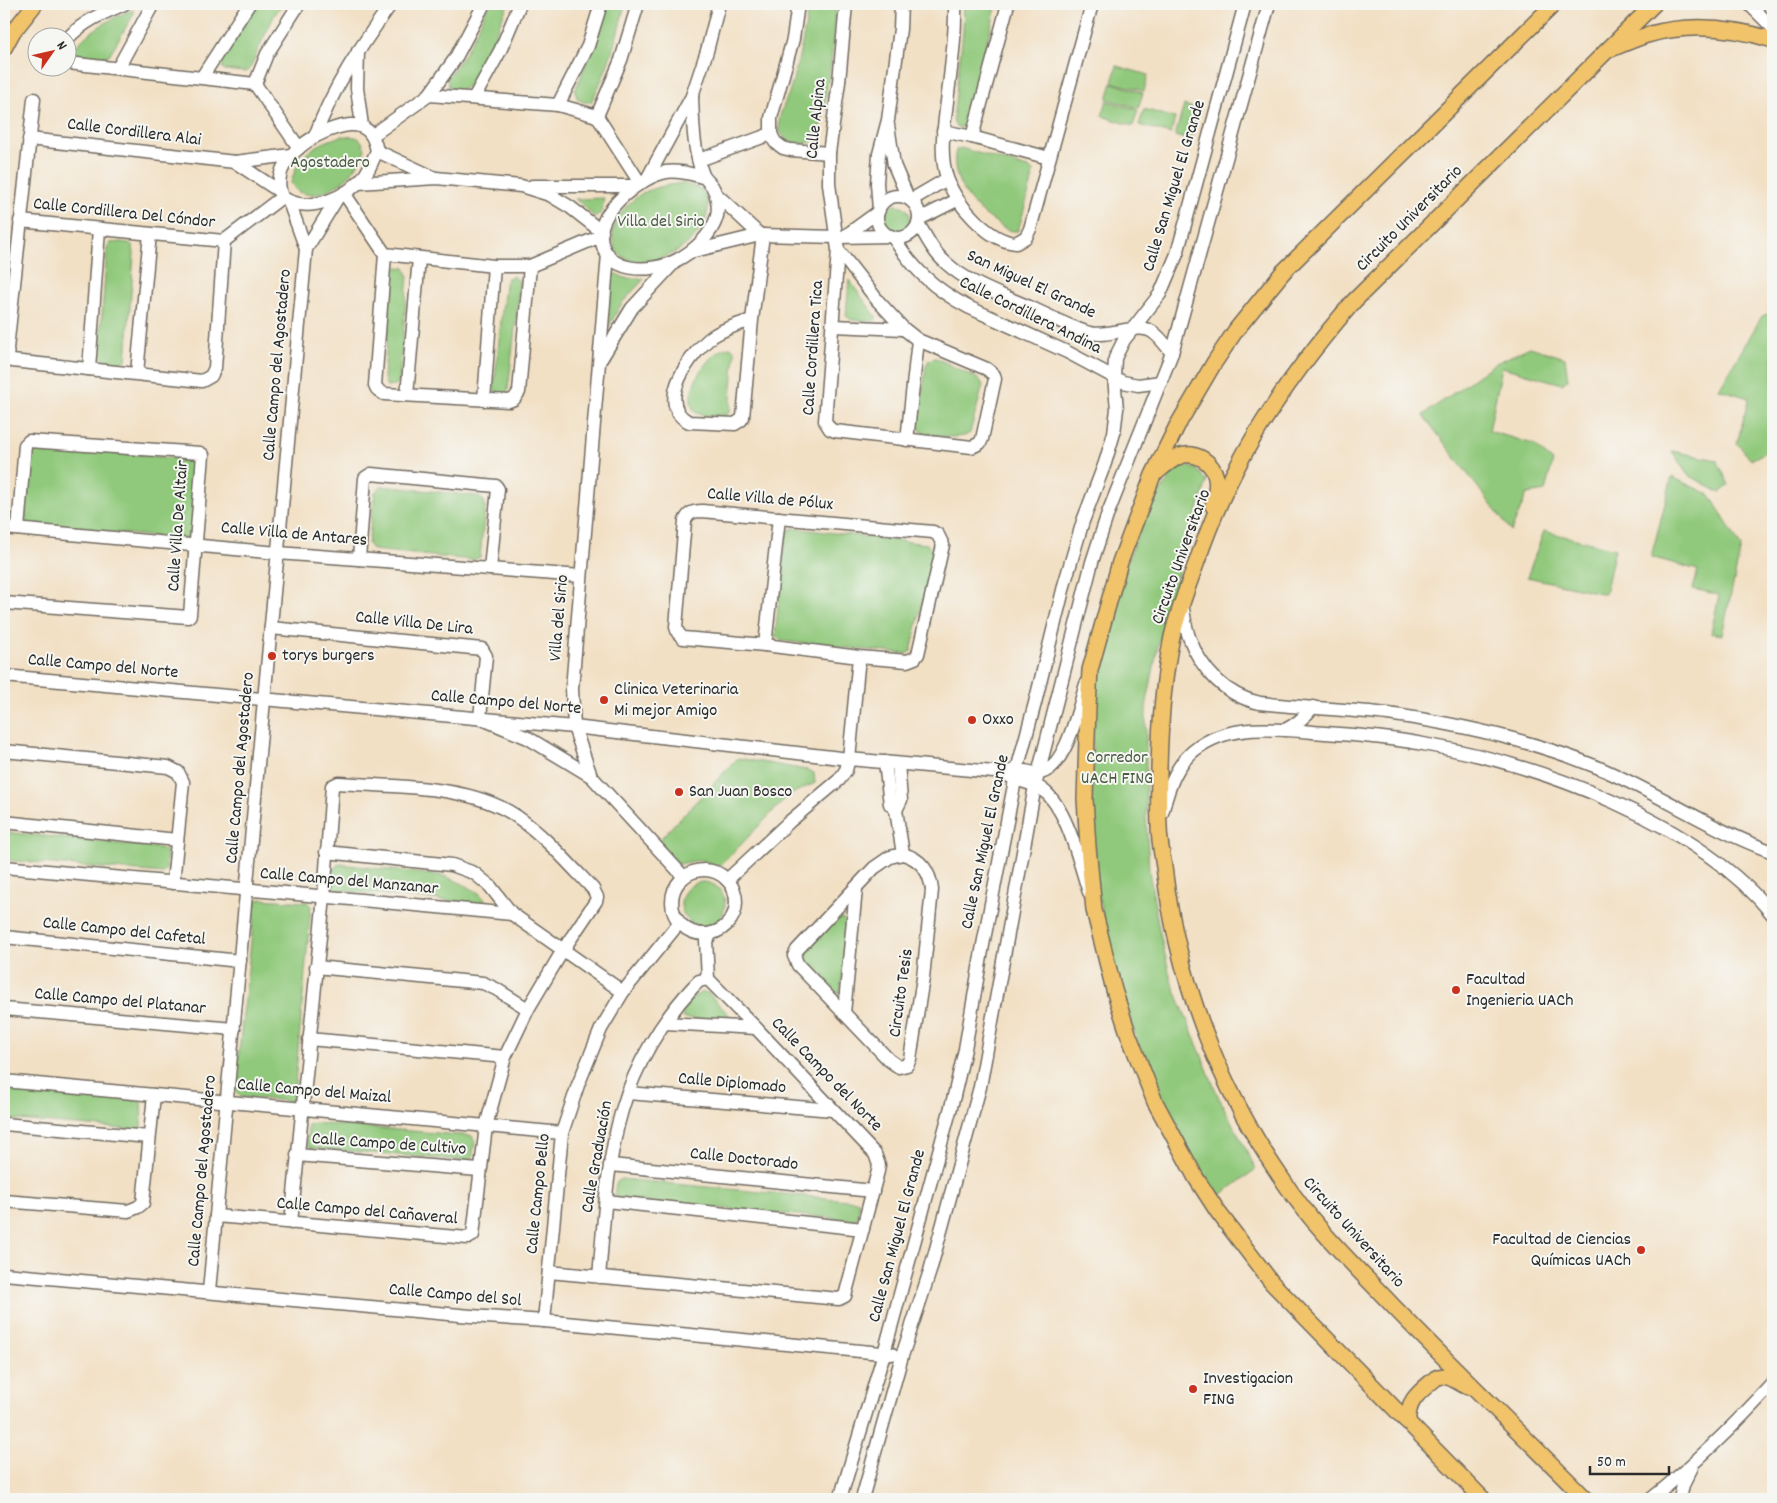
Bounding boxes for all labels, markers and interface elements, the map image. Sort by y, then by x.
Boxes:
north arrow [28,28,78,78]
text: N [51,37,71,54]
street label: Calle Alpina [800,77,834,160]
street label: Calle San Miguel El Grande [1137,97,1213,275]
street label: Calle Cordillera Alai [66,112,202,154]
park label: Agostadero [290,151,370,176]
street label: Circuito Universitario [1351,160,1469,278]
street label: Calle Cordillera Del Cóndor [32,192,217,236]
park label: Villa del Sirio [617,210,705,235]
street label: San Miguel El Grande [962,244,1100,326]
street label: Calle Campo del Agostadero [257,268,299,462]
street label: Calle Cordillera Andina [955,271,1106,362]
street label: Calle Cordillera Tica [797,279,831,416]
street label: Calle Villa De Altair [162,459,196,592]
street label: Calle Villa de Pólux [706,482,834,518]
street label: Circuito Universitario [1146,486,1218,628]
street label: Calle Villa de Antares [220,516,368,554]
street label: Villa del Sirio [544,574,576,662]
street label: Calle Villa De Lira [354,605,475,643]
place label: torys burgers [282,644,375,669]
street label: Calle Campo del Norte [27,648,179,686]
marker: torys burgers [266,650,278,662]
street label: Calle Campo del Agostadero [220,671,262,865]
place label: Clinica Veterinaria Mi mejor Amigo [614,678,739,724]
street label: Calle Campo del Norte [430,684,582,722]
marker: Clinica Veterinaria Mi mejor Amigo [598,694,610,706]
place label: Oxxo [982,708,1014,733]
marker: Oxxo [966,714,978,726]
park label: Corredor UACH FING [1081,746,1153,792]
street label: Calle San Miguel El Grande [955,752,1017,932]
place label: San Juan Bosco [689,780,792,805]
marker: San Juan Bosco [673,786,685,798]
street label: Calle Campo del Manzanar [259,862,439,902]
street label: Calle Campo del Cafetal [41,911,207,953]
street label: Circuito Tesis [883,947,921,1039]
place label: Facultad Ingenieria UACh [1466,968,1573,1014]
street label: Calle Campo del Platanar [33,982,207,1022]
marker: Facultad Ingenieria UACh [1450,984,1462,996]
street label: Calle Campo del Norte [765,1012,887,1138]
street label: Calle Diplomado [677,1067,787,1101]
street label: Calle Campo del Maizal [236,1073,393,1111]
street label: Calle Campo del Agostadero [182,1074,224,1268]
street label: Calle Graduación [576,1099,620,1215]
street label: Calle Campo de Cultivo [311,1127,467,1163]
street label: Calle Campo Bello [520,1132,558,1256]
street label: Calle Doctorado [689,1142,799,1178]
street label: Calle San Miguel El Grande [863,1147,933,1325]
street label: Circuito Universitario [1296,1172,1410,1294]
street label: Calle Campo del Cañaveral [275,1192,459,1232]
place label: Facultad de Ciencias Químicas UACh [1492,1228,1631,1274]
marker: Facultad de Ciencias Químicas UACh [1635,1244,1647,1256]
street label: Calle Campo del Sol [388,1278,523,1314]
place label: Investigacion FING [1203,1367,1293,1413]
marker: Investigacion FING [1187,1383,1199,1395]
scale bar [1590,1443,1668,1475]
text: 50 m [1597,1452,1626,1474]

